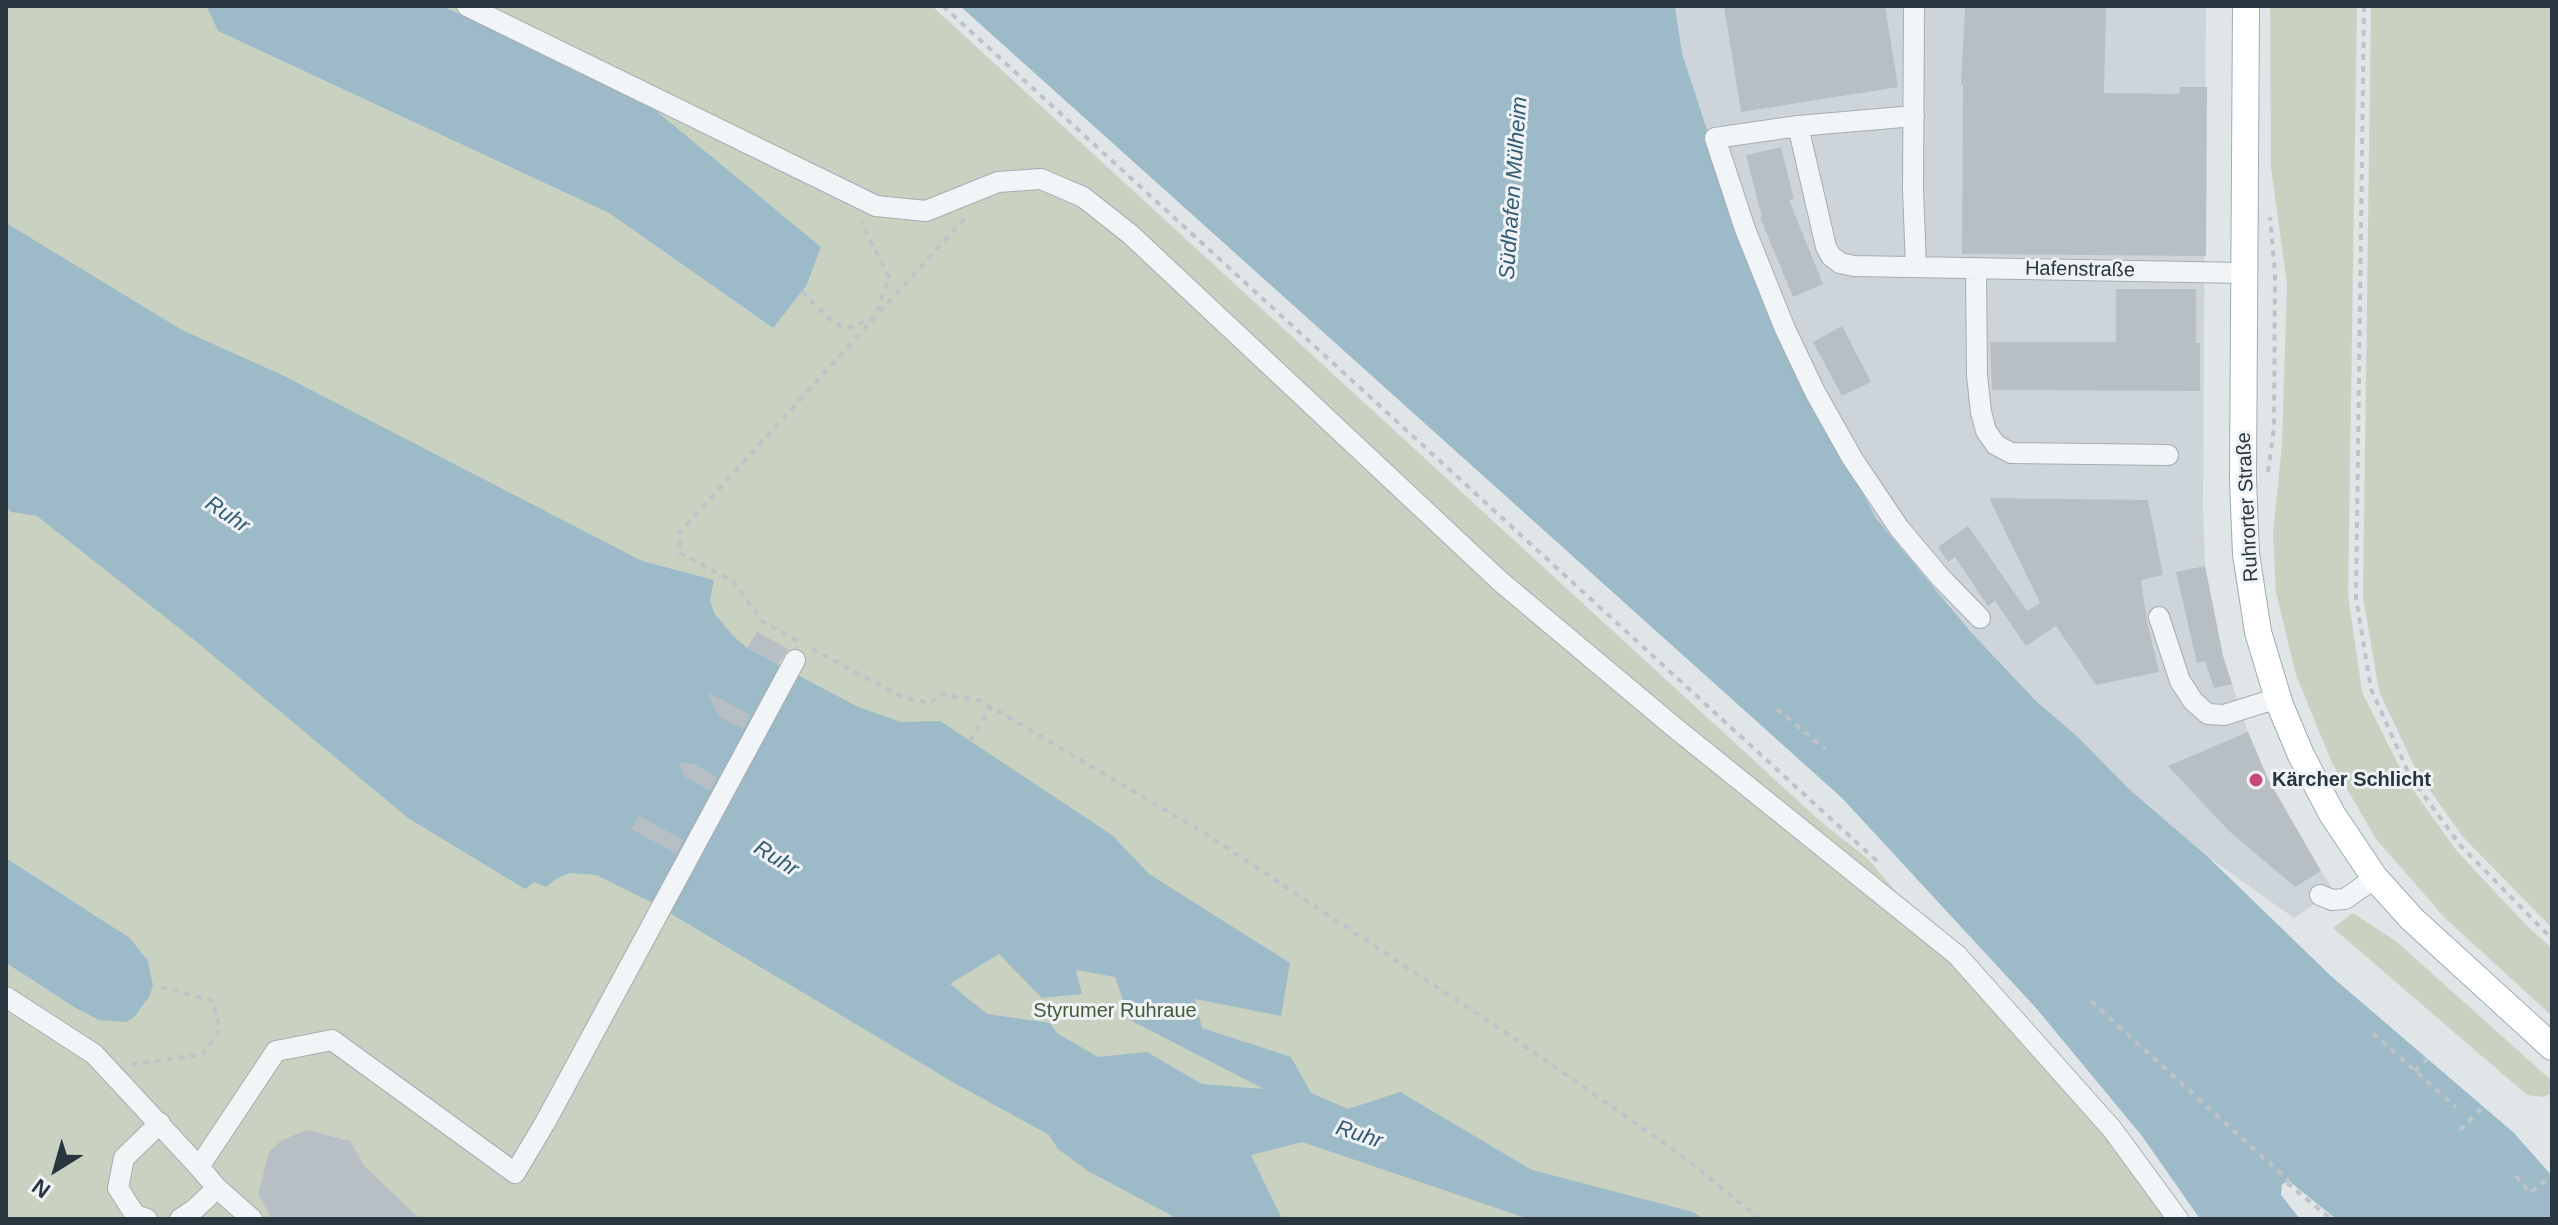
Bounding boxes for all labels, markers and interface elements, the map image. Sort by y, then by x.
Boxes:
water label: Südhafen Mülheim [1494,96,1534,280]
street label: Hafenstraße [2025,257,2135,283]
street label: Ruhrorter Straße [2232,431,2264,583]
water label: Ruhr [200,491,254,539]
place label: Kärcher Schlicht [2272,768,2431,792]
marker: Kärcher Schlicht [2247,771,2265,789]
water label: Ruhr [749,835,803,883]
park label: Styrumer Ruhraue [1033,999,1197,1023]
water label: Ruhr [1332,1115,1386,1155]
north arrow [16,1129,96,1209]
text: N [27,1174,55,1203]

